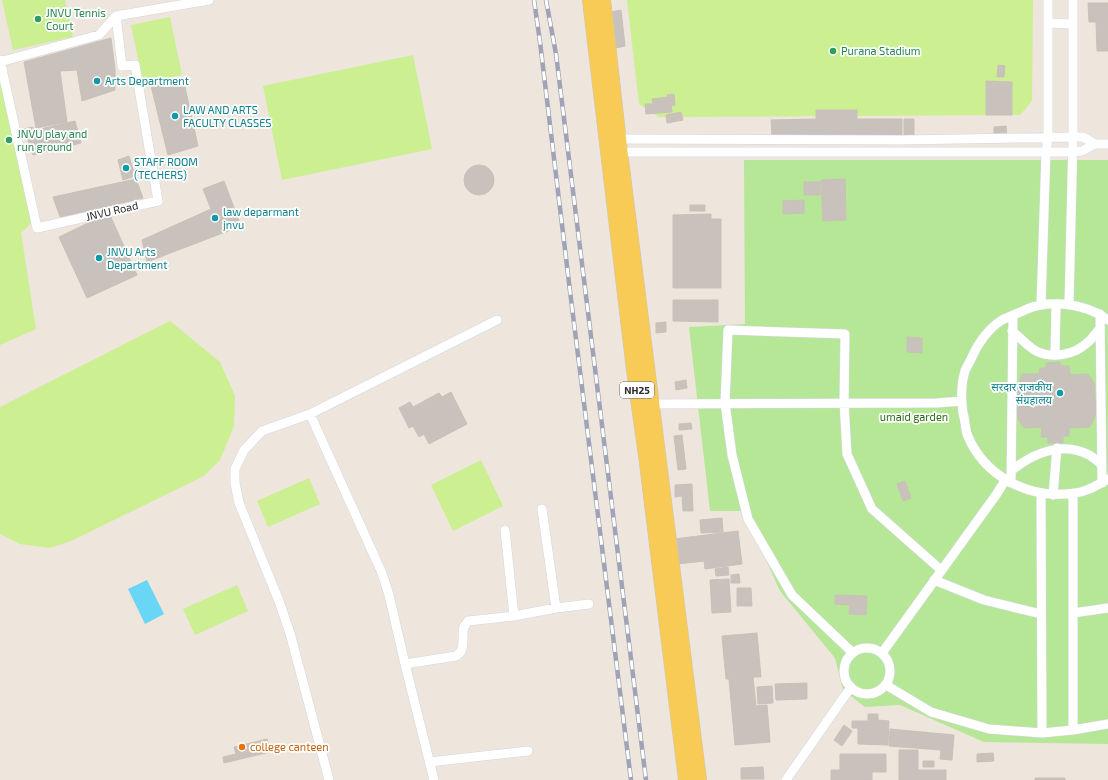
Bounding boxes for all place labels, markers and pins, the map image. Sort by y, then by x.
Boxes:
place label: JNVU Tennis Court [46,6,106,32]
marker: JNVU Tennis Court [33,14,43,24]
place label: Purana Stadium [841,44,920,57]
marker: Purana Stadium [828,46,838,56]
place label: Arts Department [105,74,189,87]
marker: Arts Department [92,76,102,86]
place label: LAW AND ARTS FACULTY CLASSES [183,103,272,129]
marker: LAW AND ARTS FACULTY CLASSES [170,111,180,121]
place label: JNVU play and run ground [17,127,87,153]
marker: JNVU play and run ground [4,135,14,145]
place label: STAFF ROOM (TECHERS) [134,155,198,181]
marker: STAFF ROOM (TECHERS) [121,163,131,173]
place label: law deparmant jnvu [223,205,299,232]
marker: law deparmant jnvu [210,213,220,223]
place label: JNVU Arts Department [107,245,167,271]
marker: JNVU Arts Department [94,253,104,263]
place label: सरदार राजकीय संग्रहालय [991,380,1053,406]
marker: सरदार राजकीय संग्रहालय [1055,388,1065,398]
place label: college canteen [250,740,329,753]
marker: college canteen [237,742,247,752]

